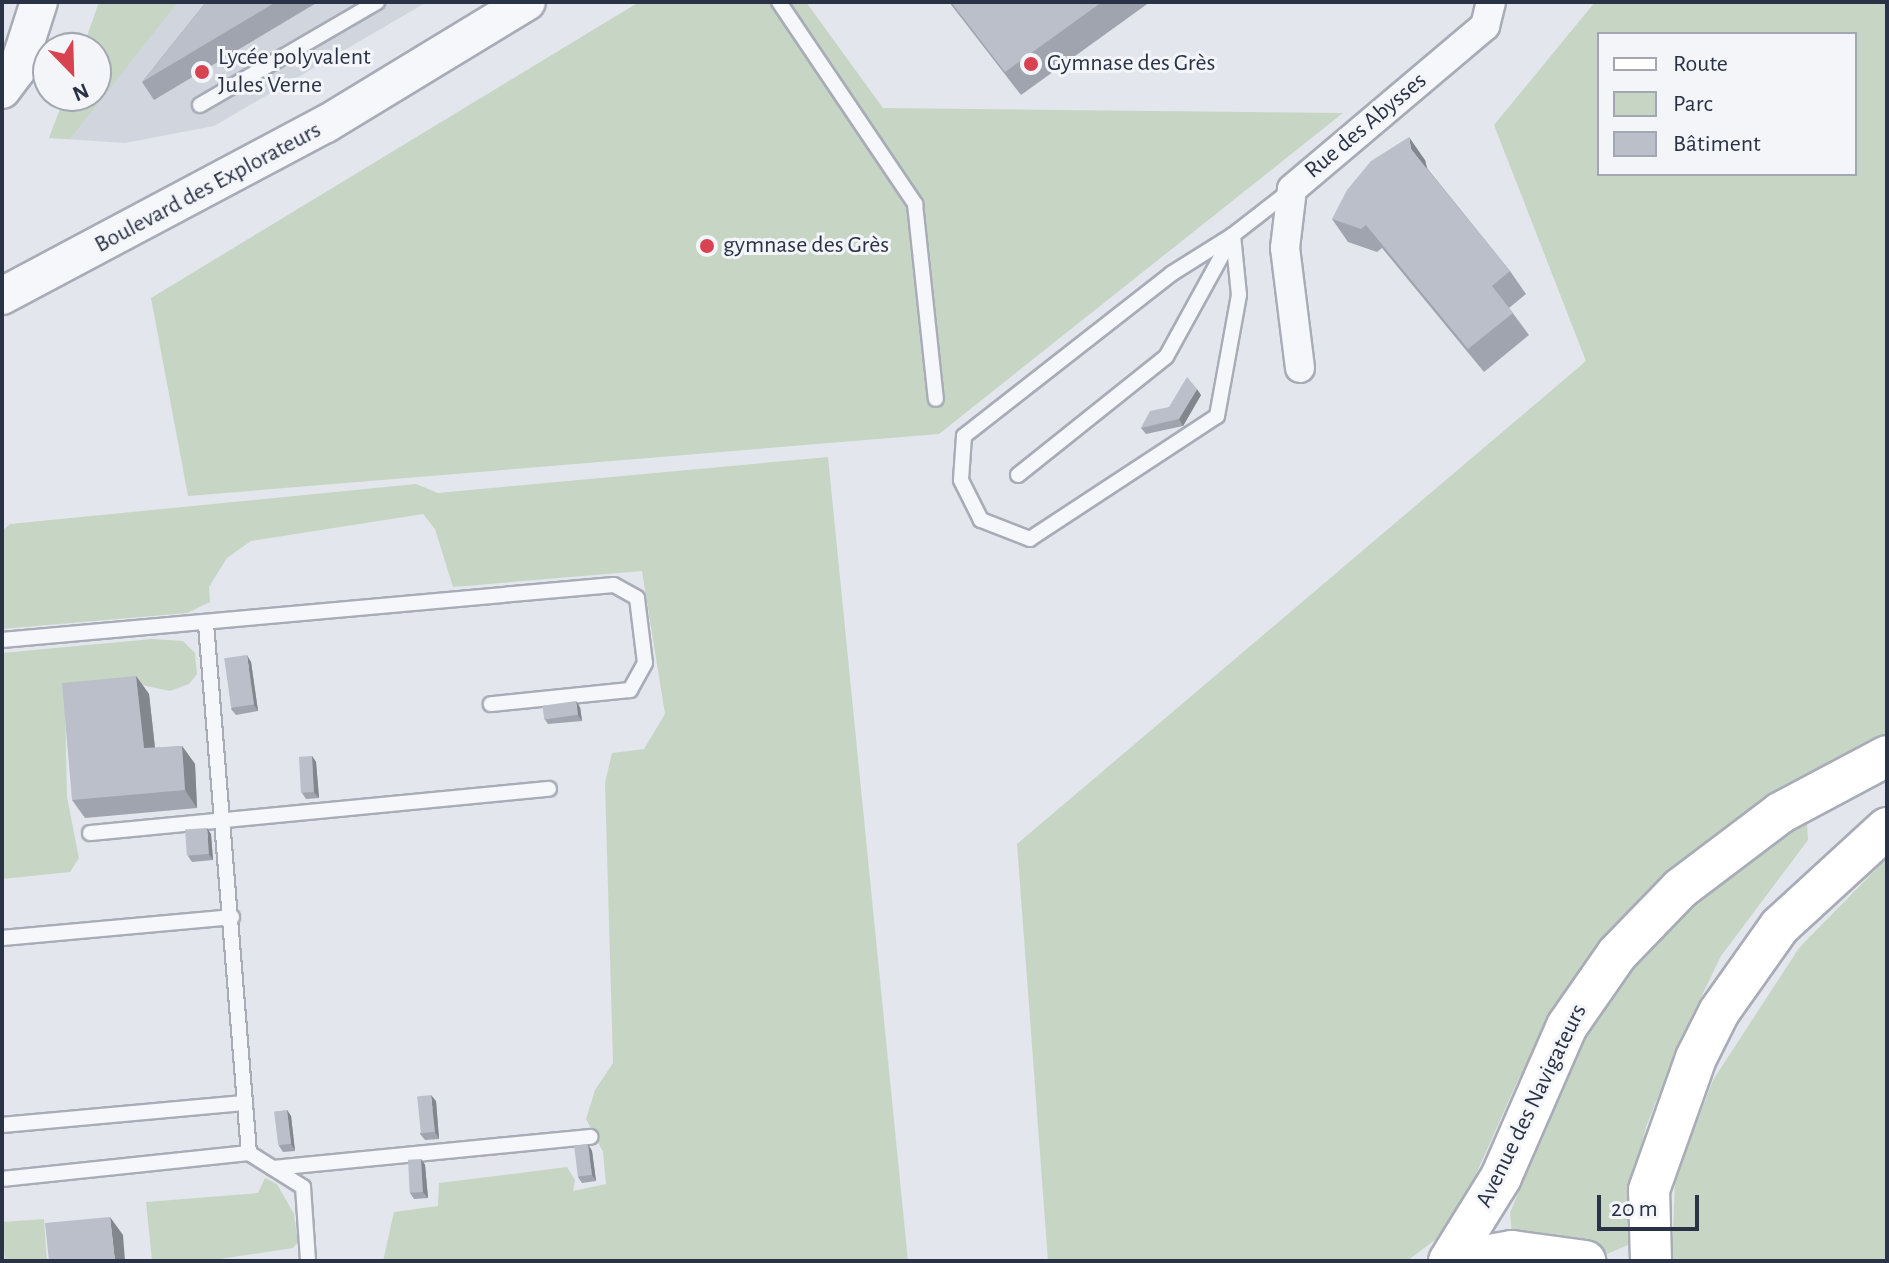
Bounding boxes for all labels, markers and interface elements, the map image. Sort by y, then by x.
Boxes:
north arrow [32,32,112,112]
legend [1597,32,1857,176]
place label: Lycée polyvalent Jules Verne [218,44,371,100]
place label: Gymnase des Grès [1047,50,1215,78]
text: Route [1673,52,1728,76]
marker: Gymnase des Grès [1022,55,1040,73]
marker: Lycée polyvalent Jules Verne [193,63,211,81]
street label: Rue des Abysses [1299,67,1433,185]
text: N [69,79,92,105]
text: Parc [1673,92,1713,116]
street label: Boulevard des Explorateurs [90,116,326,260]
text: Bâtiment [1673,132,1761,156]
place label: gymnase des Grès [723,232,889,260]
marker: gymnase des Grès [698,237,716,255]
street label: Avenue des Navigateurs [1470,1000,1594,1212]
scale bar [1601,1179,1703,1229]
text: 20 m [1611,1197,1658,1221]

